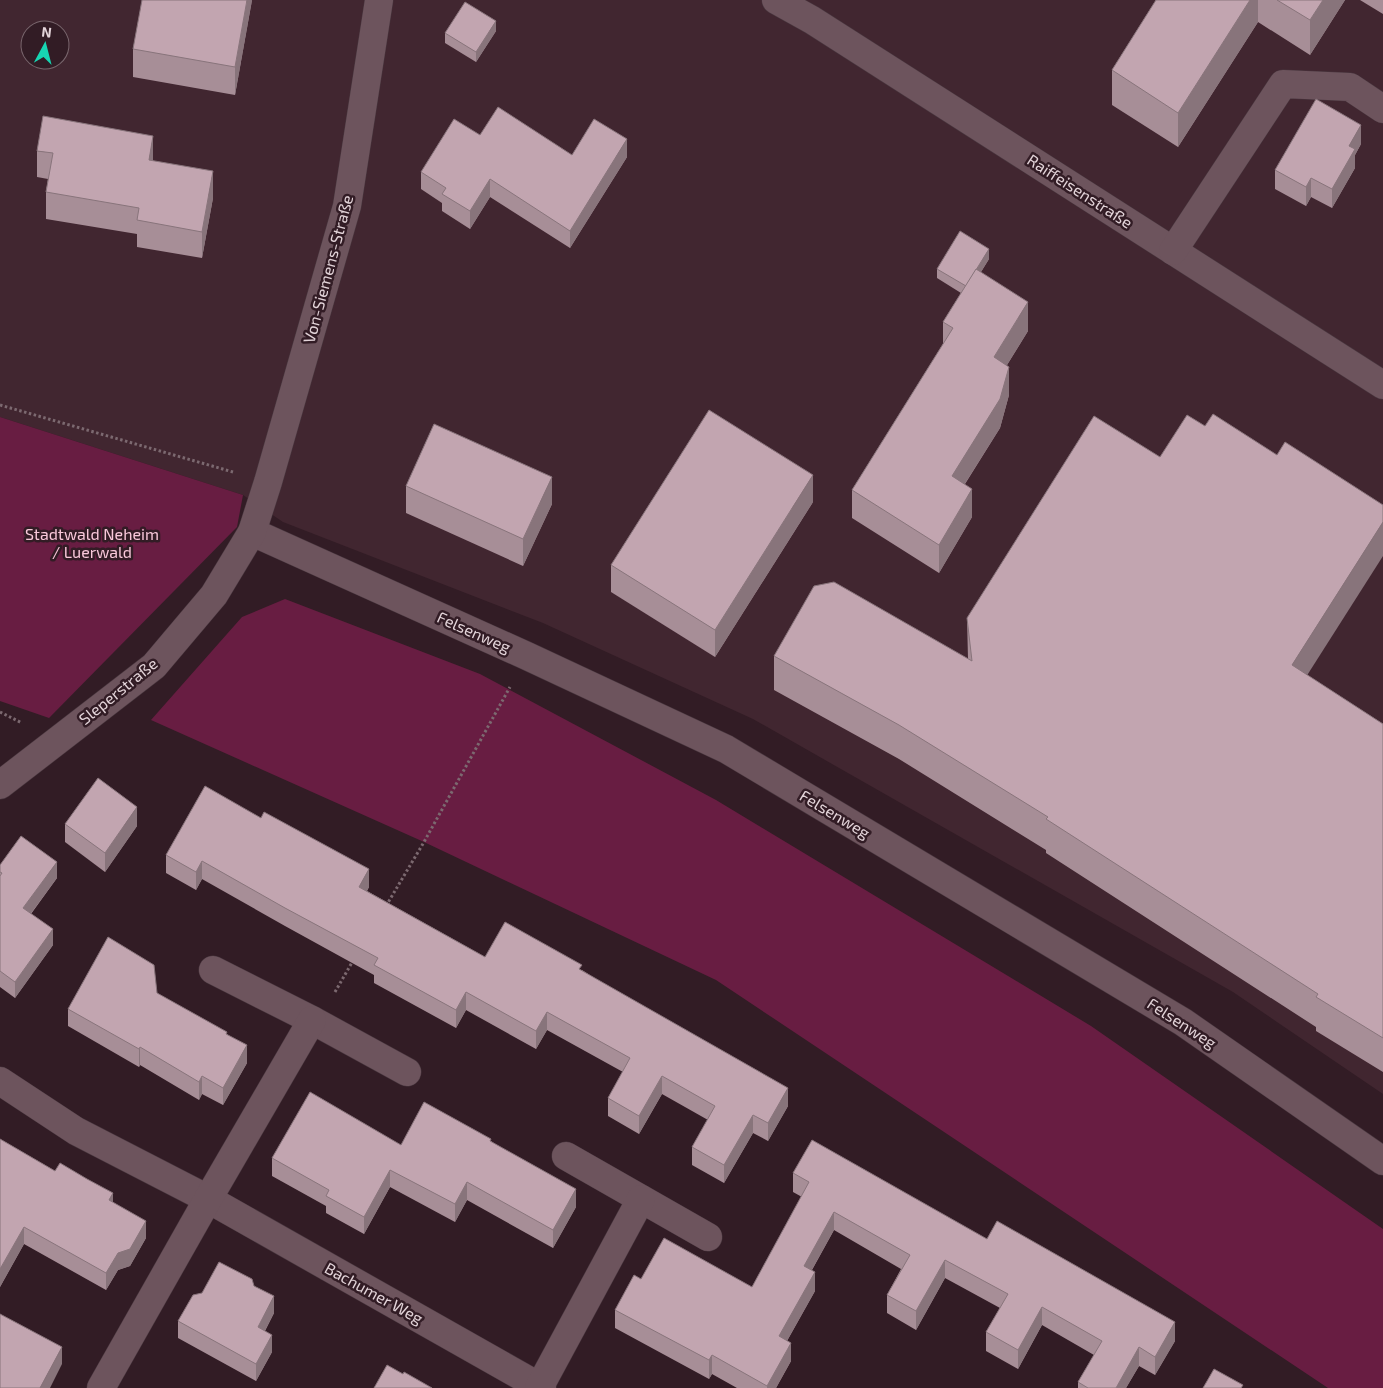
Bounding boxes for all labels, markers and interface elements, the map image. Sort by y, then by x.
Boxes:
north arrow [20,20,70,70]
text: N [41,23,53,41]
street label: Raiffeisenstraße [1024,150,1136,232]
street label: Von-Siemens-Straße [299,193,356,345]
park label: Stadtwald Neheim / Luerwald [25,524,159,561]
street label: Felsenweg [435,607,514,656]
street label: Sleperstraße [75,653,161,728]
street label: Felsenweg [797,785,874,842]
street label: Felsenweg [1144,993,1220,1052]
street label: Bachumer Weg [322,1258,427,1327]

